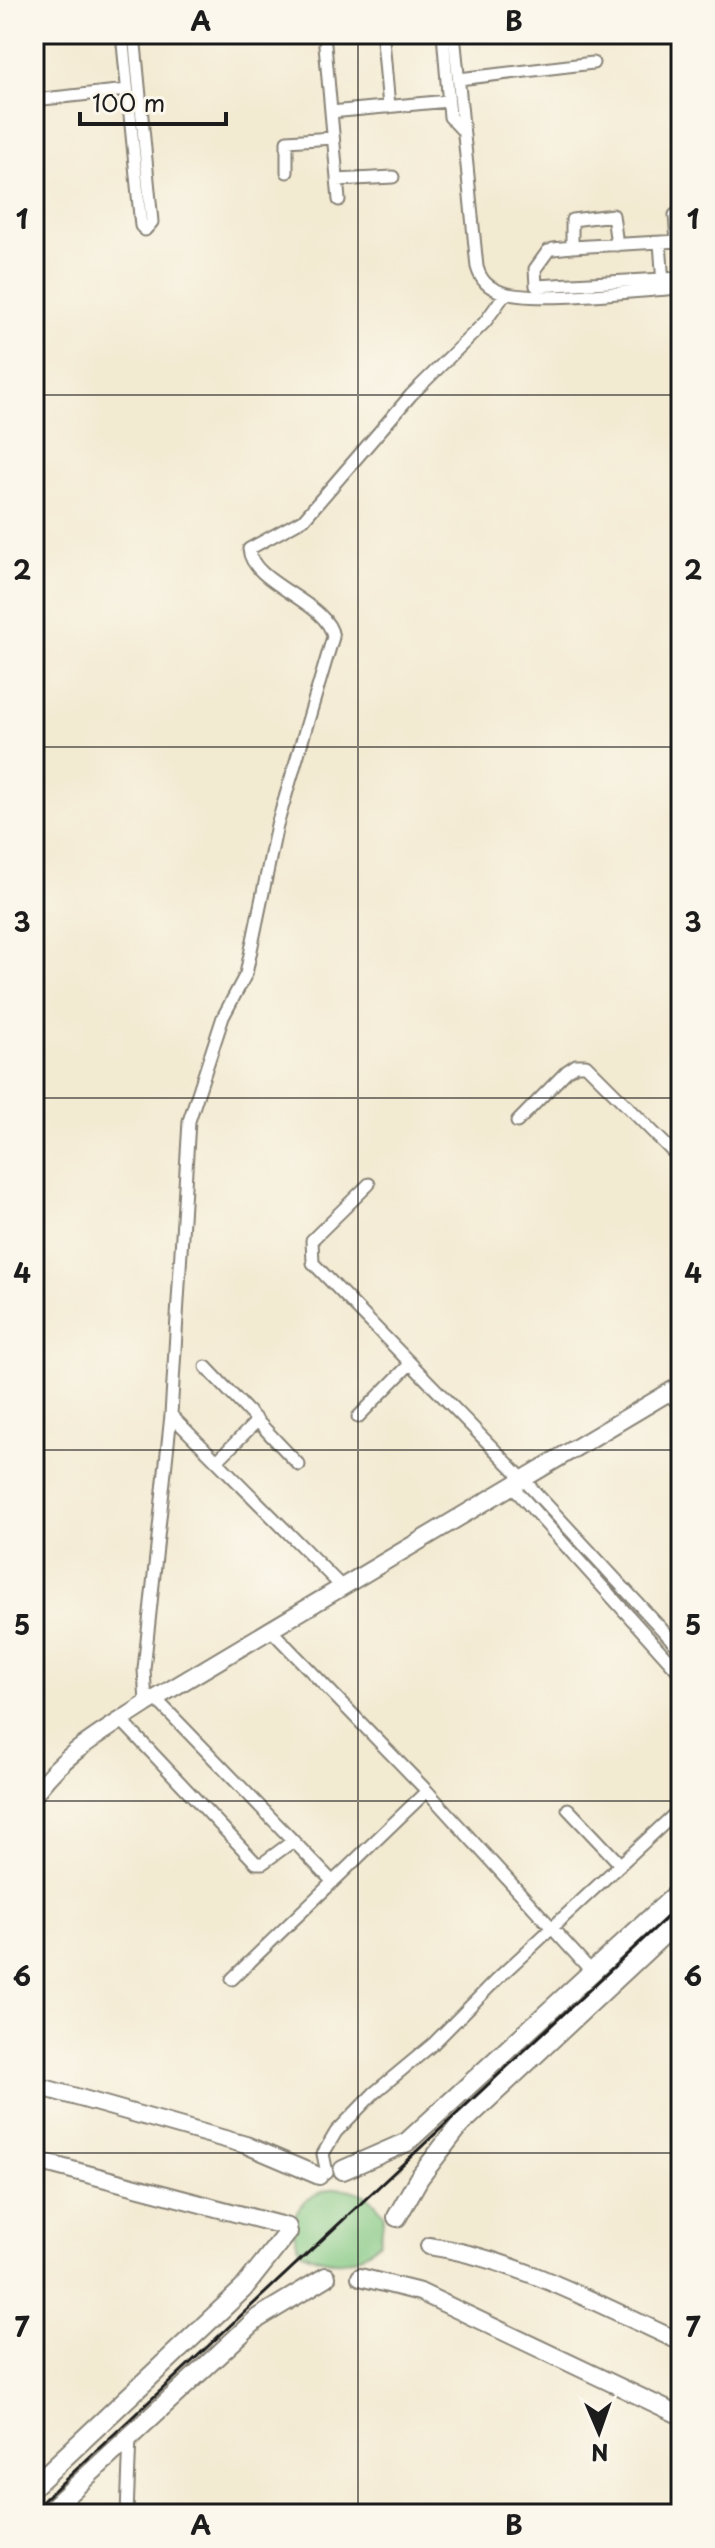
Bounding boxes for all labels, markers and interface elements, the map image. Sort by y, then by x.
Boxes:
text: A [191,1,211,40]
text: B [505,1,523,40]
scale bar [80,76,226,126]
text: 100 m [92,84,165,120]
text: 1 [16,199,28,238]
text: 1 [687,199,699,238]
text: 2 [13,550,31,589]
text: 2 [684,550,702,589]
text: 3 [13,902,31,941]
text: 3 [684,902,702,941]
text: 4 [13,1253,31,1292]
text: 4 [684,1253,702,1292]
text: 5 [14,1605,30,1644]
text: 5 [685,1605,701,1644]
text: 6 [13,1956,31,1995]
text: 6 [684,1956,702,1995]
text: 7 [15,2307,30,2346]
text: 7 [686,2307,701,2346]
north arrow [559,2392,639,2472]
text: N [590,2437,609,2470]
text: A [191,2505,211,2544]
text: B [505,2505,523,2544]

